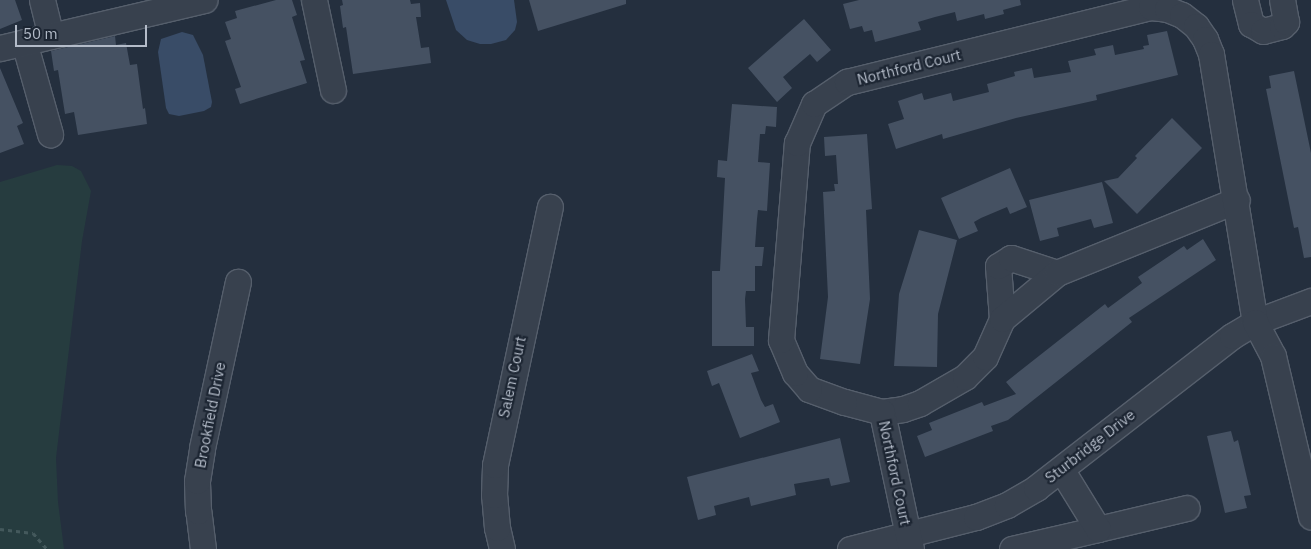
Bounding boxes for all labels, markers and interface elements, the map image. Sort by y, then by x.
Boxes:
scale bar [18,15,150,47]
text: 50 m [23,24,58,43]
street label: Northford Court [855,45,963,89]
street label: Salem Court [495,335,529,419]
street label: Brookfield Drive [191,360,229,470]
street label: Sturbridge Drive [1041,405,1139,487]
street label: Northford Court [875,419,915,527]

